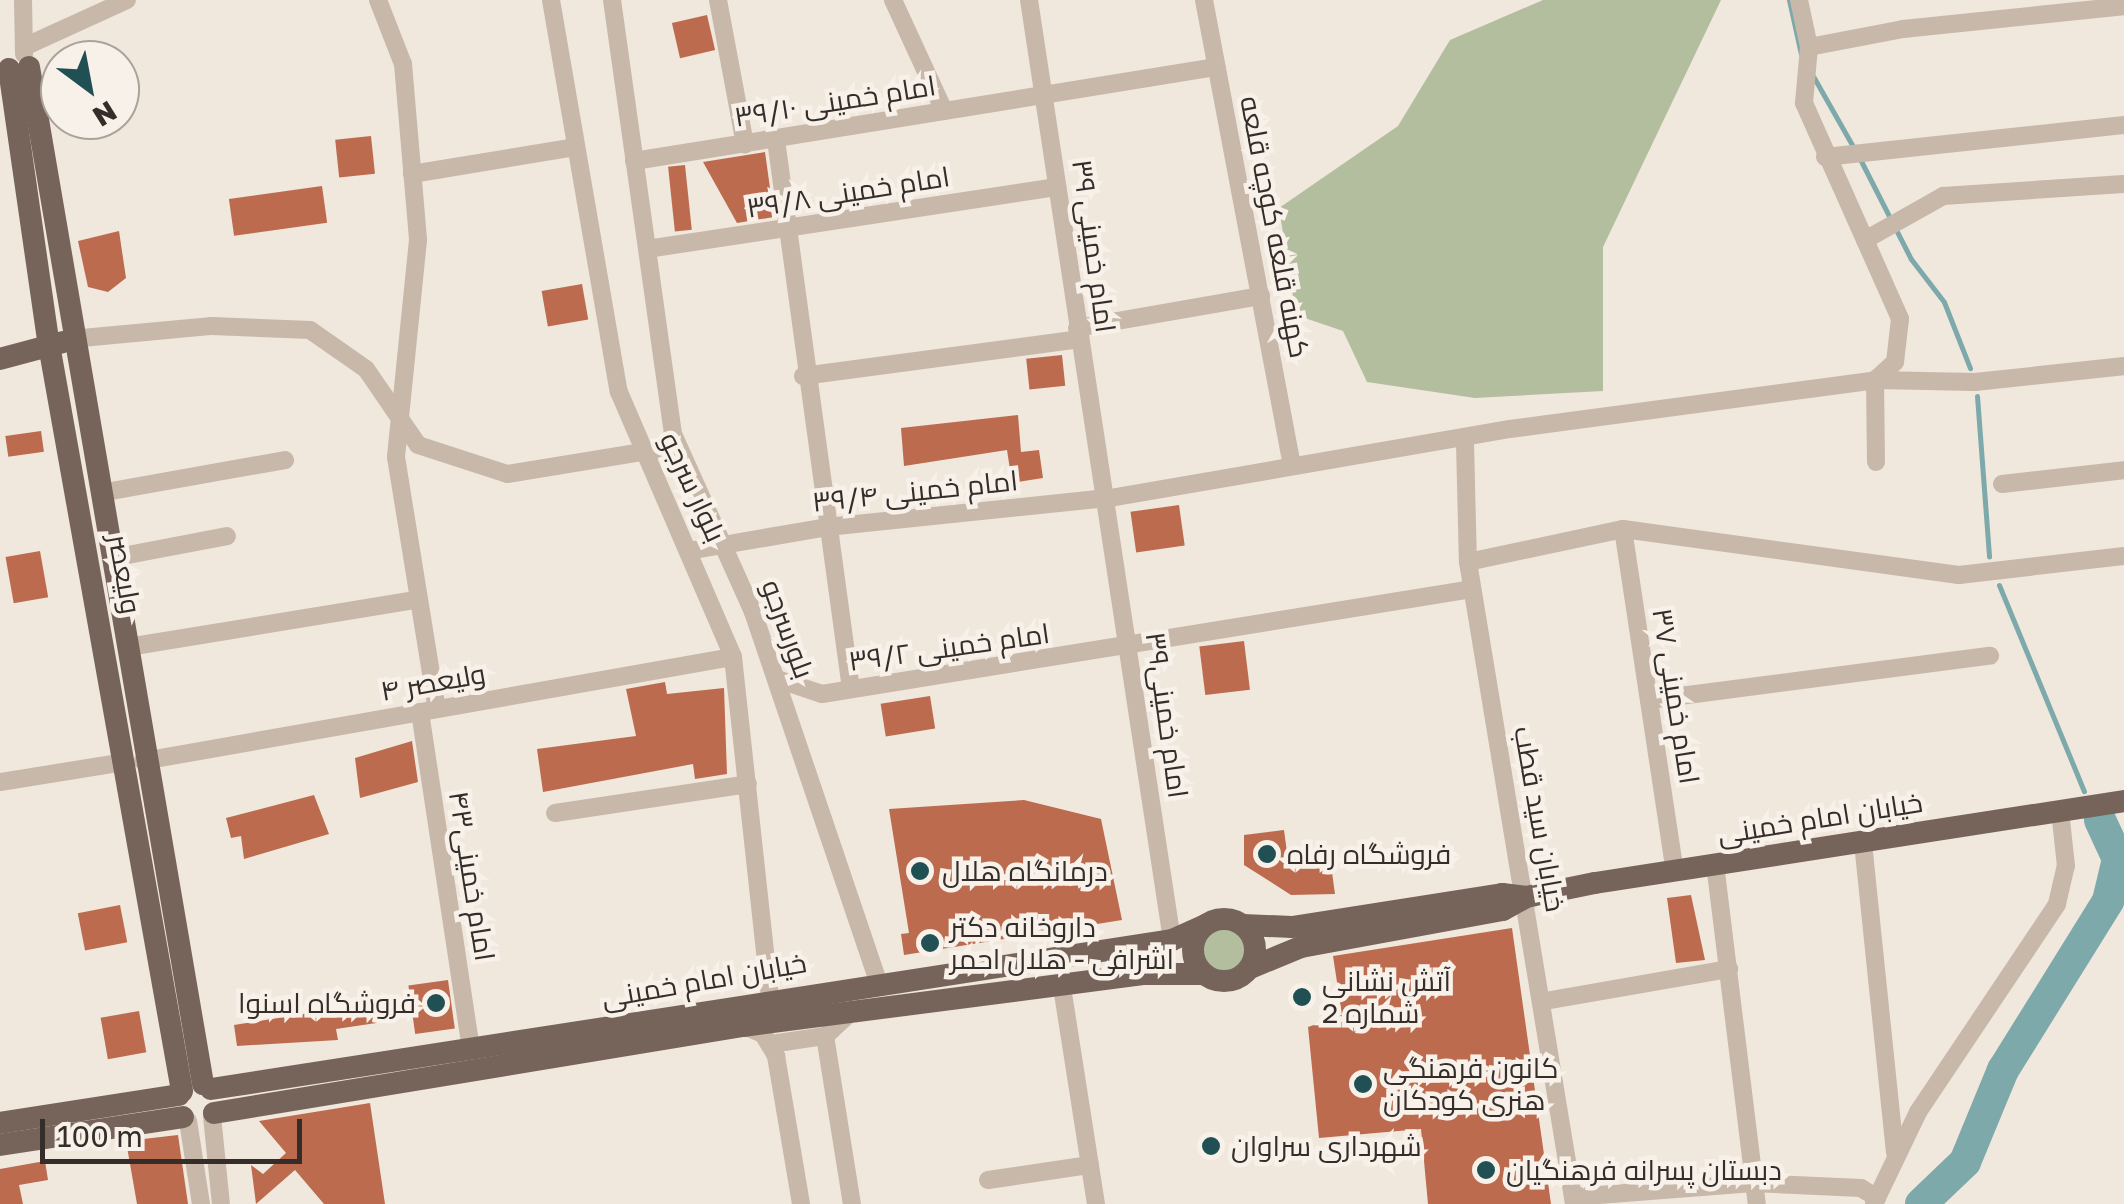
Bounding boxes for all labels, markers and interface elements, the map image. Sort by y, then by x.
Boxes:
north arrow [40,40,140,140]
street label: امام خمینی ۳۹/۱۰ [732,68,938,134]
street label: کهنه قلعه کوچه قلعه [1233,93,1317,361]
text: N [87,95,123,134]
street label: امام خمینی ۳۹ [1065,157,1123,335]
street label: امام خمینی ۳۹/۸ [744,159,952,225]
street label: بلوار سرجو [653,427,733,547]
street label: امام خمینی ۳۹/۴ [811,464,1019,518]
street label: ولیعصر [101,532,149,616]
street label: بلورسرجو [755,575,821,683]
street label: امام خمینی ۳۷ [1646,606,1706,786]
street label: امام خمینی ۳۹/۲ [846,616,1052,678]
street label: امام خمینی۳۹ [1139,630,1195,800]
street label: ولیعصر ۴ [378,656,488,708]
street label: خیابان سید قطب [1507,724,1573,914]
street label: خیابان امام خمینی [1715,785,1925,851]
street label: امام خمینی۴۳ [442,789,502,963]
place label: فروشگاه رفاه [1287,837,1451,871]
marker: فروشگاه رفاه [1256,843,1278,865]
place label: درمانگاه هلال [942,854,1108,888]
marker: درمانگاه هلال [907,858,933,884]
place label: داروخانه دکتر اشرافی - هلال احمر [950,910,1174,976]
marker: داروخانه دکتر اشرافی - هلال احمر [919,932,941,954]
street label: خیابان امام خمینی [599,945,809,1015]
place label: آتش نشانی شماره 2 [1322,964,1451,1030]
place label: فروشگاه اسنوا [238,986,416,1020]
marker: آتش نشانی شماره 2 [1291,986,1313,1008]
marker: فروشگاه اسنوا [425,992,447,1014]
place label: کانون فرهنگی هنری کودکان [1383,1051,1559,1117]
marker: کانون فرهنگی هنری کودکان [1352,1073,1374,1095]
scale bar [45,1099,308,1161]
text: 100 m [57,1118,143,1154]
place label: شهرداری سراوان [1231,1129,1422,1163]
marker: شهرداری سراوان [1200,1135,1222,1157]
place label: دبستان پسرانه فرهنگیان [1506,1153,1782,1187]
marker: دبستان پسرانه فرهنگیان [1475,1159,1497,1181]

